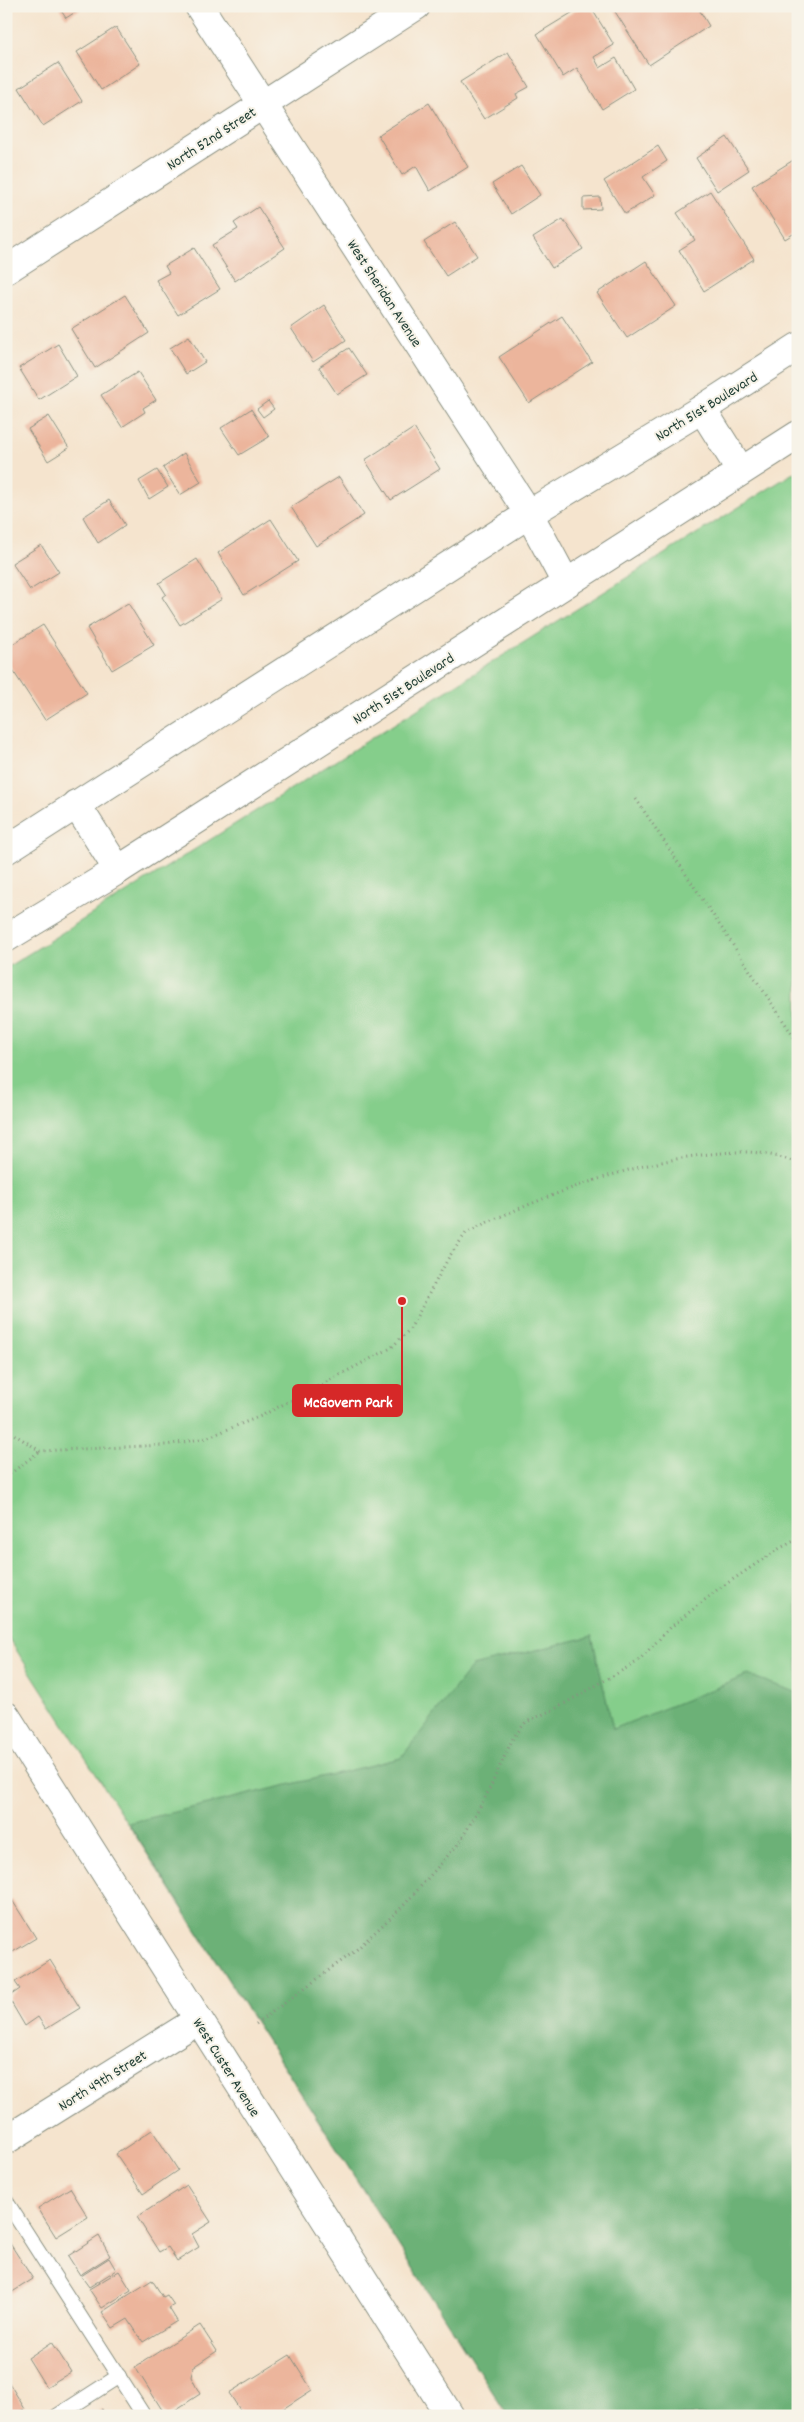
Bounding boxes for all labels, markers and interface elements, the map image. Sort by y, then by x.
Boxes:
street label: North 52nd Street [163,102,262,177]
street label: West Sheridan Avenue [340,236,427,353]
street label: North 51st Boulevard [651,367,763,448]
street label: North 51st Boulevard [349,649,459,731]
callout: McGovern Park [293,1385,402,1416]
text: McGovern Park [304,1392,393,1415]
street label: West Custer Avenue [186,2014,265,2122]
street label: North 49th Street [54,2045,152,2118]

